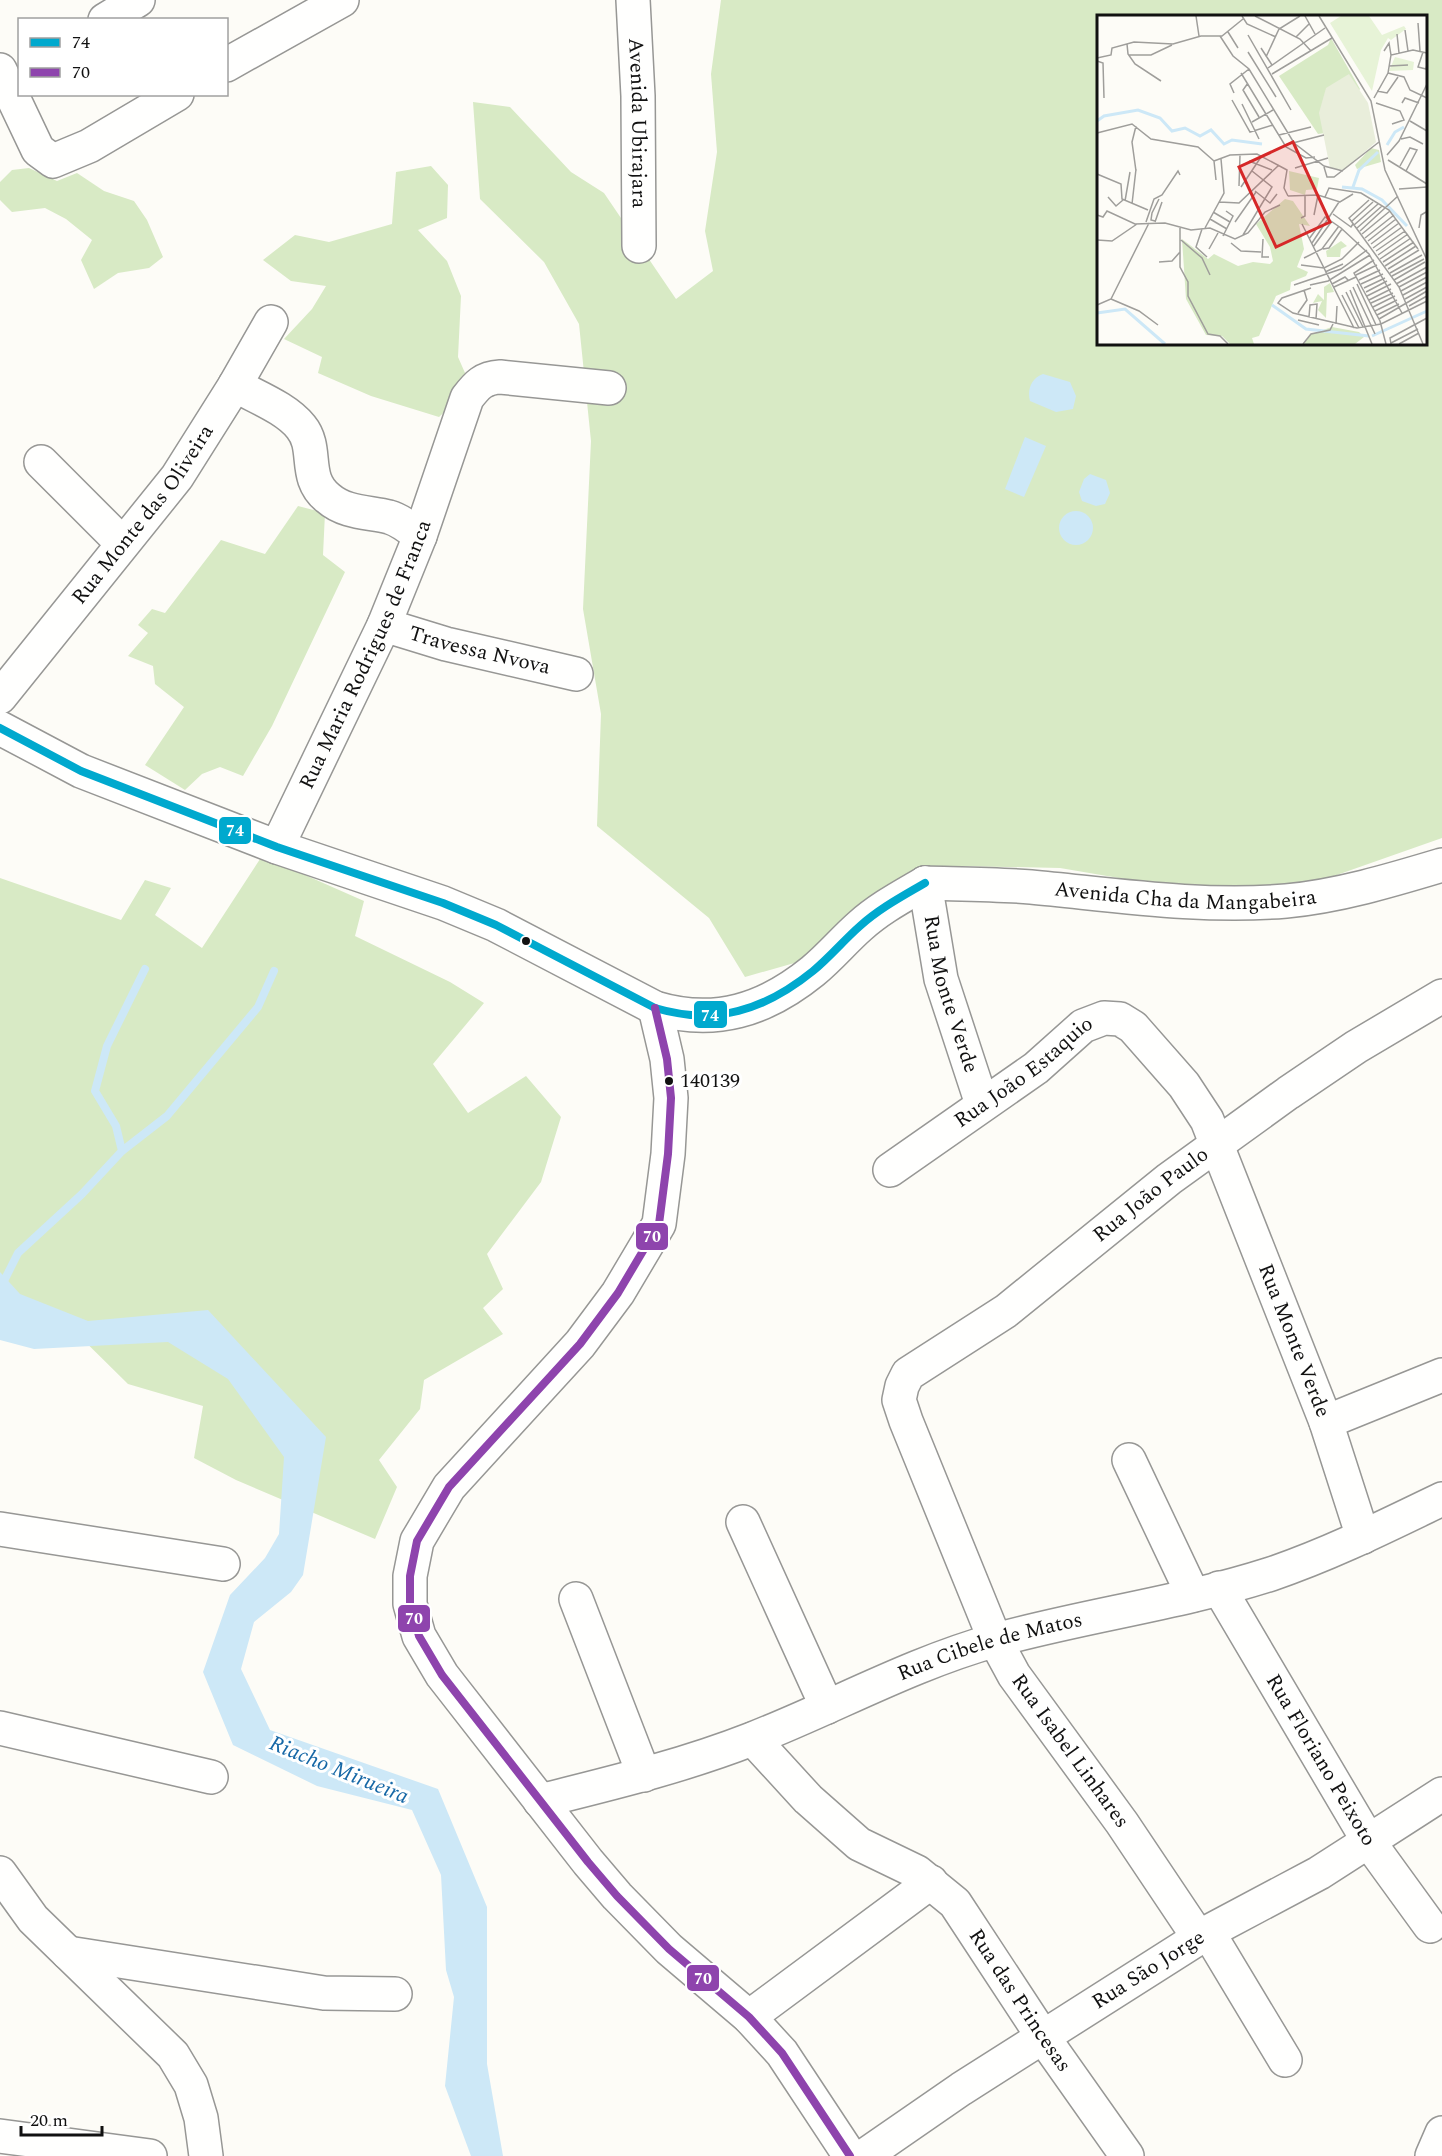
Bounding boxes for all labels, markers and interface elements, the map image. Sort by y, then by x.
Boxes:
inset map [1097,15,1427,345]
legend [18,18,228,96]
text: 74 [72,29,90,56]
street label: Avenida Ubirajara [619,37,655,209]
text: 70 [72,59,90,86]
street label: Rua Monte das Oliveira [64,418,223,612]
street label: Rua Maria Rodrigues de Franca [291,515,441,795]
street label: Travessa Nvova [405,618,554,684]
line badge: 74 [218,816,252,845]
text: 74 [226,819,244,843]
street label: Avenida Cha da Mangabeira [1053,873,1319,919]
street label: Rua Monte Verde [915,913,987,1077]
unlabelled marker [520,935,532,947]
line badge: 74 [693,1000,728,1029]
text: 74 [701,1004,719,1028]
street label: Rua João Estaquio [948,1008,1097,1136]
place label: 140139 [680,1066,740,1096]
marker: 140139 [663,1075,675,1087]
street label: Rua João Paulo [1086,1139,1216,1251]
line badge: 70 [635,1222,669,1251]
text: 70 [643,1225,661,1249]
street label: Rua Monte Verde [1249,1259,1339,1422]
line badge: 70 [397,1604,431,1633]
street label: Rua Cibele de Matos [892,1604,1085,1690]
text: 70 [405,1607,423,1631]
street label: Rua Isabel Linhares [1003,1667,1137,1835]
street label: Rua Floriano Peixoto [1257,1668,1384,1852]
water label: Riacho Mirueira [264,1727,414,1813]
street label: Rua São Jorge [1086,1922,1211,2018]
street label: Rua das Princesas [960,1923,1079,2079]
line badge: 70 [686,1964,720,1992]
text: 70 [694,1967,712,1991]
scale bar [21,2099,102,2137]
text: 20 m [30,2107,68,2134]

